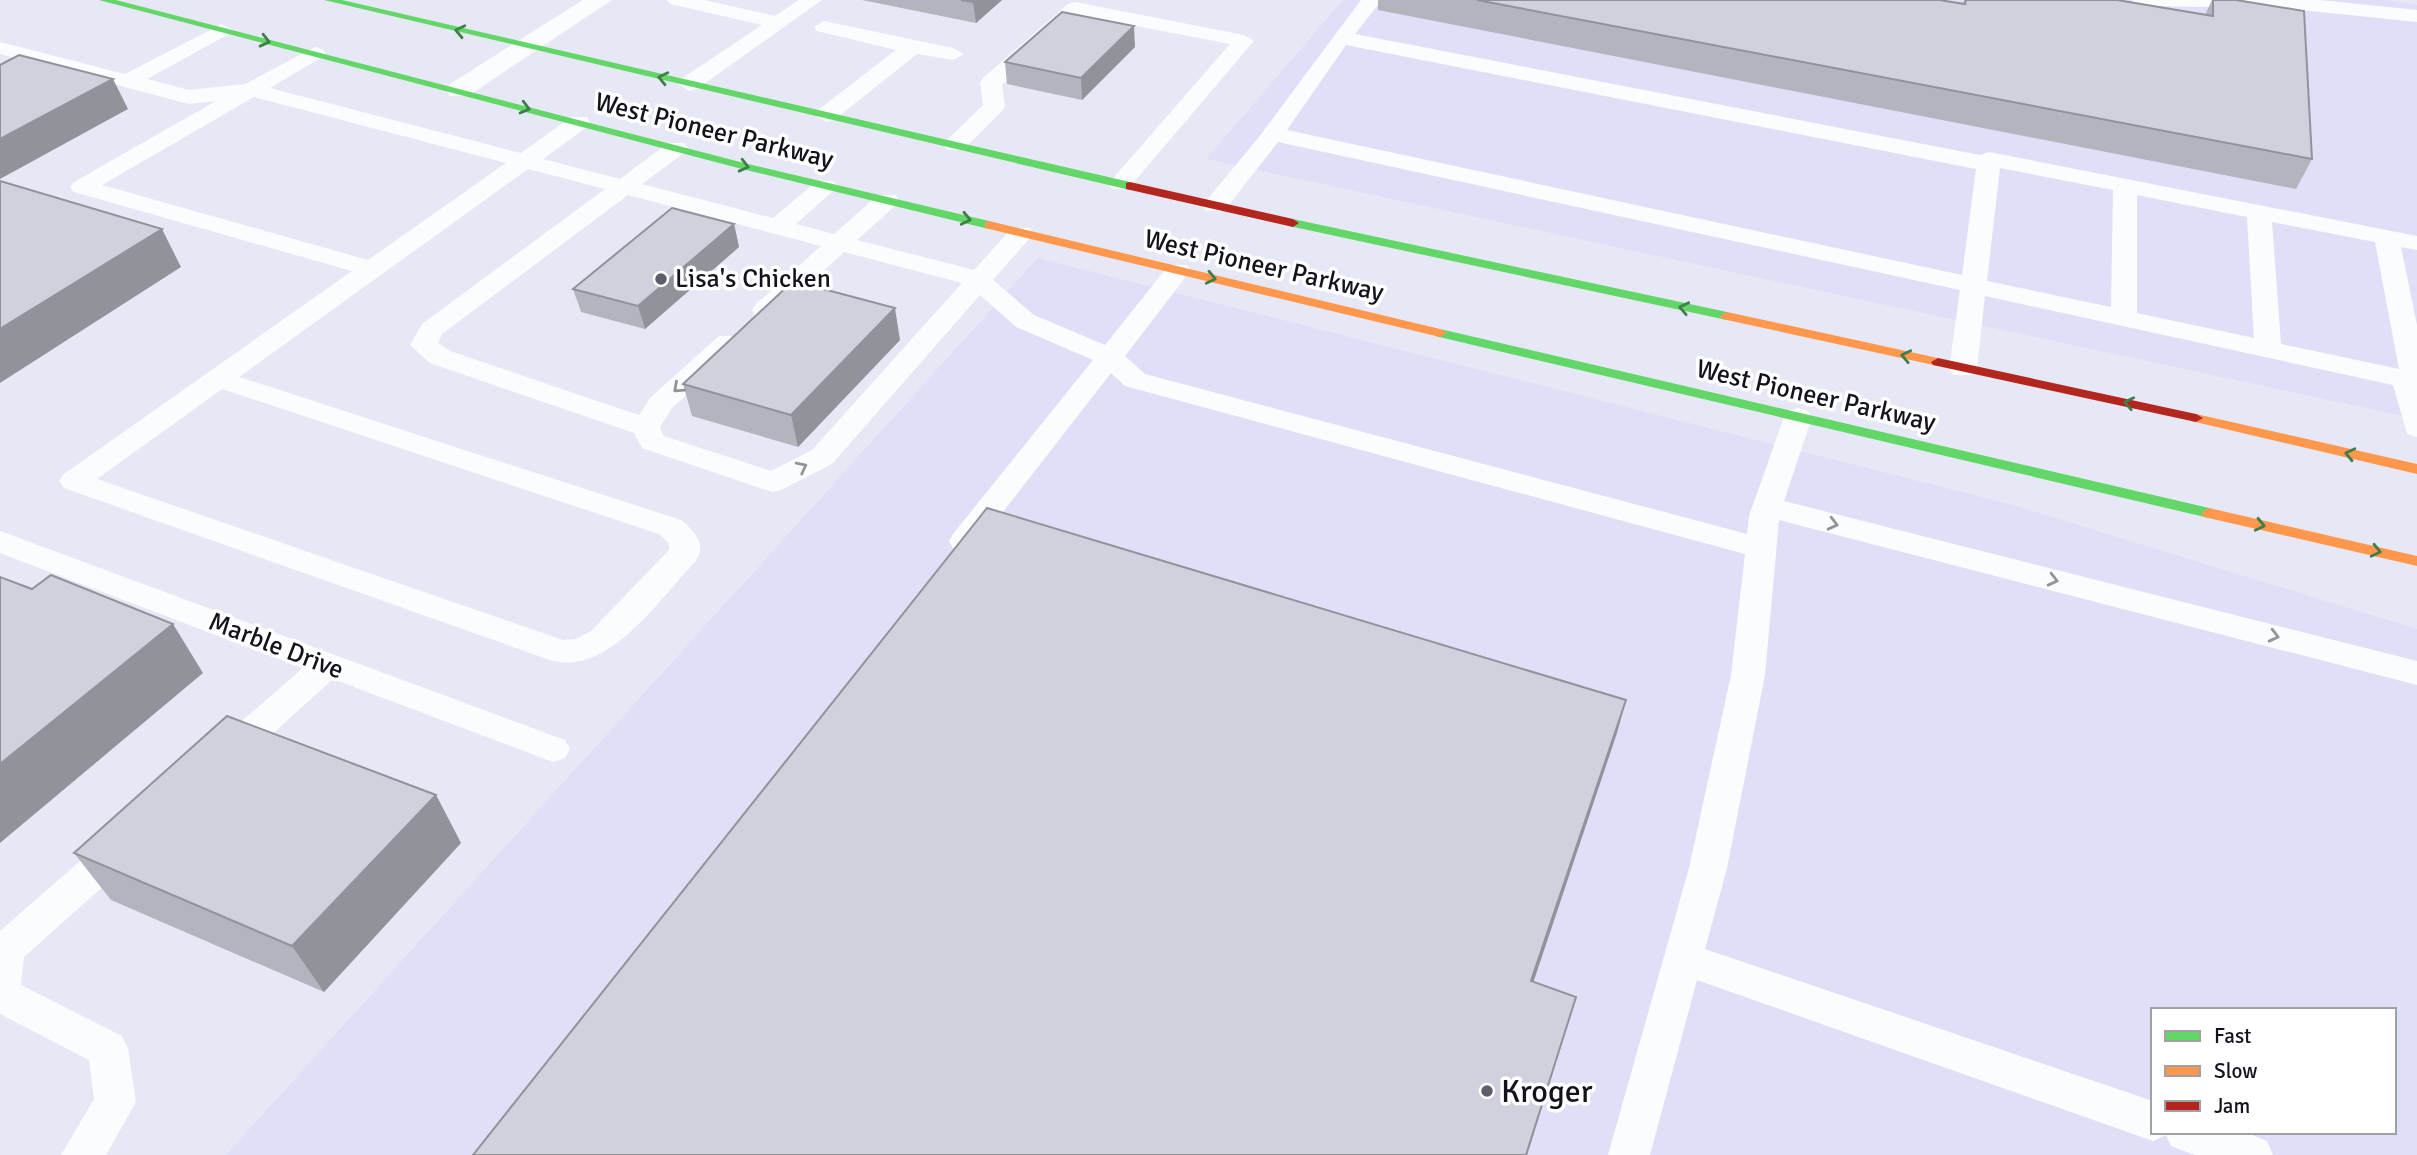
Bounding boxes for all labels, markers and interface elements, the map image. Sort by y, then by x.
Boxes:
one-way arrow [454,25,466,39]
one-way arrow [259,33,271,47]
one-way arrow [657,71,669,86]
street label: West Pioneer Parkway [591,86,837,176]
one-way arrow [518,99,530,114]
one-way arrow [738,158,750,172]
one-way arrow [959,211,971,225]
street label: West Pioneer Parkway [1141,223,1387,309]
place label: Lisa's Chicken [675,263,831,295]
one-way arrow [1205,270,1217,284]
marker: Lisa's Chicken [653,271,669,287]
one-way arrow [1678,301,1690,316]
one-way arrow [1900,350,1912,365]
street label: West Pioneer Parkway [1693,353,1939,439]
one-way arrow [674,379,687,392]
one-way arrow [2123,397,2135,412]
one-way arrow [2345,447,2357,462]
one-way arrow [795,462,807,475]
one-way arrow [1827,515,1839,530]
one-way arrow [2254,516,2266,531]
one-way arrow [2370,543,2382,557]
one-way arrow [2047,572,2059,586]
street label: Marble Drive [204,606,348,686]
one-way arrow [2268,628,2280,642]
legend [2151,1008,2396,1134]
text: Fast [2214,1023,2251,1049]
text: Slow [2214,1058,2258,1084]
place label: Kroger [1501,1072,1593,1111]
marker: Kroger [1479,1083,1495,1099]
text: Jam [2214,1093,2250,1119]

